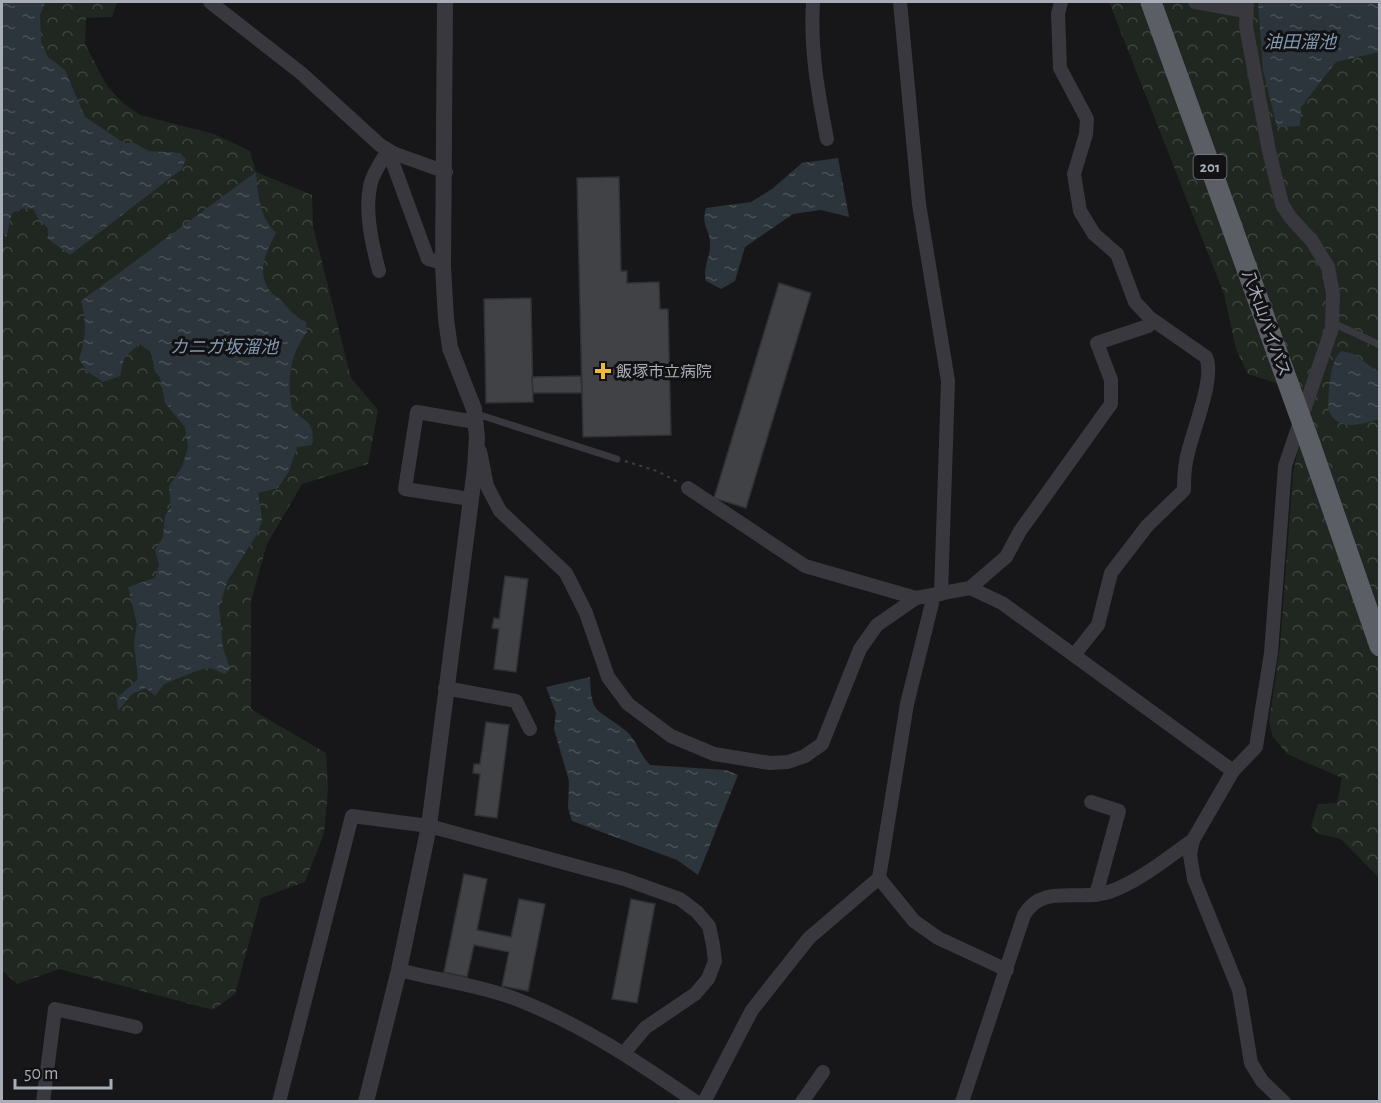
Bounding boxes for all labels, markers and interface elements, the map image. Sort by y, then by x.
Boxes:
water label: 油田溜池 [1264,32,1338,52]
road number: 201 [1194,155,1226,179]
street label: 八木山バイパス [1239,268,1294,379]
water label: カニガ坂溜池 [170,337,280,357]
marker: 飯塚市立病院 [594,362,612,380]
place label: 飯塚市立病院 [616,363,712,380]
scale bar [15,1052,111,1090]
text: 50 m [24,1065,58,1083]

